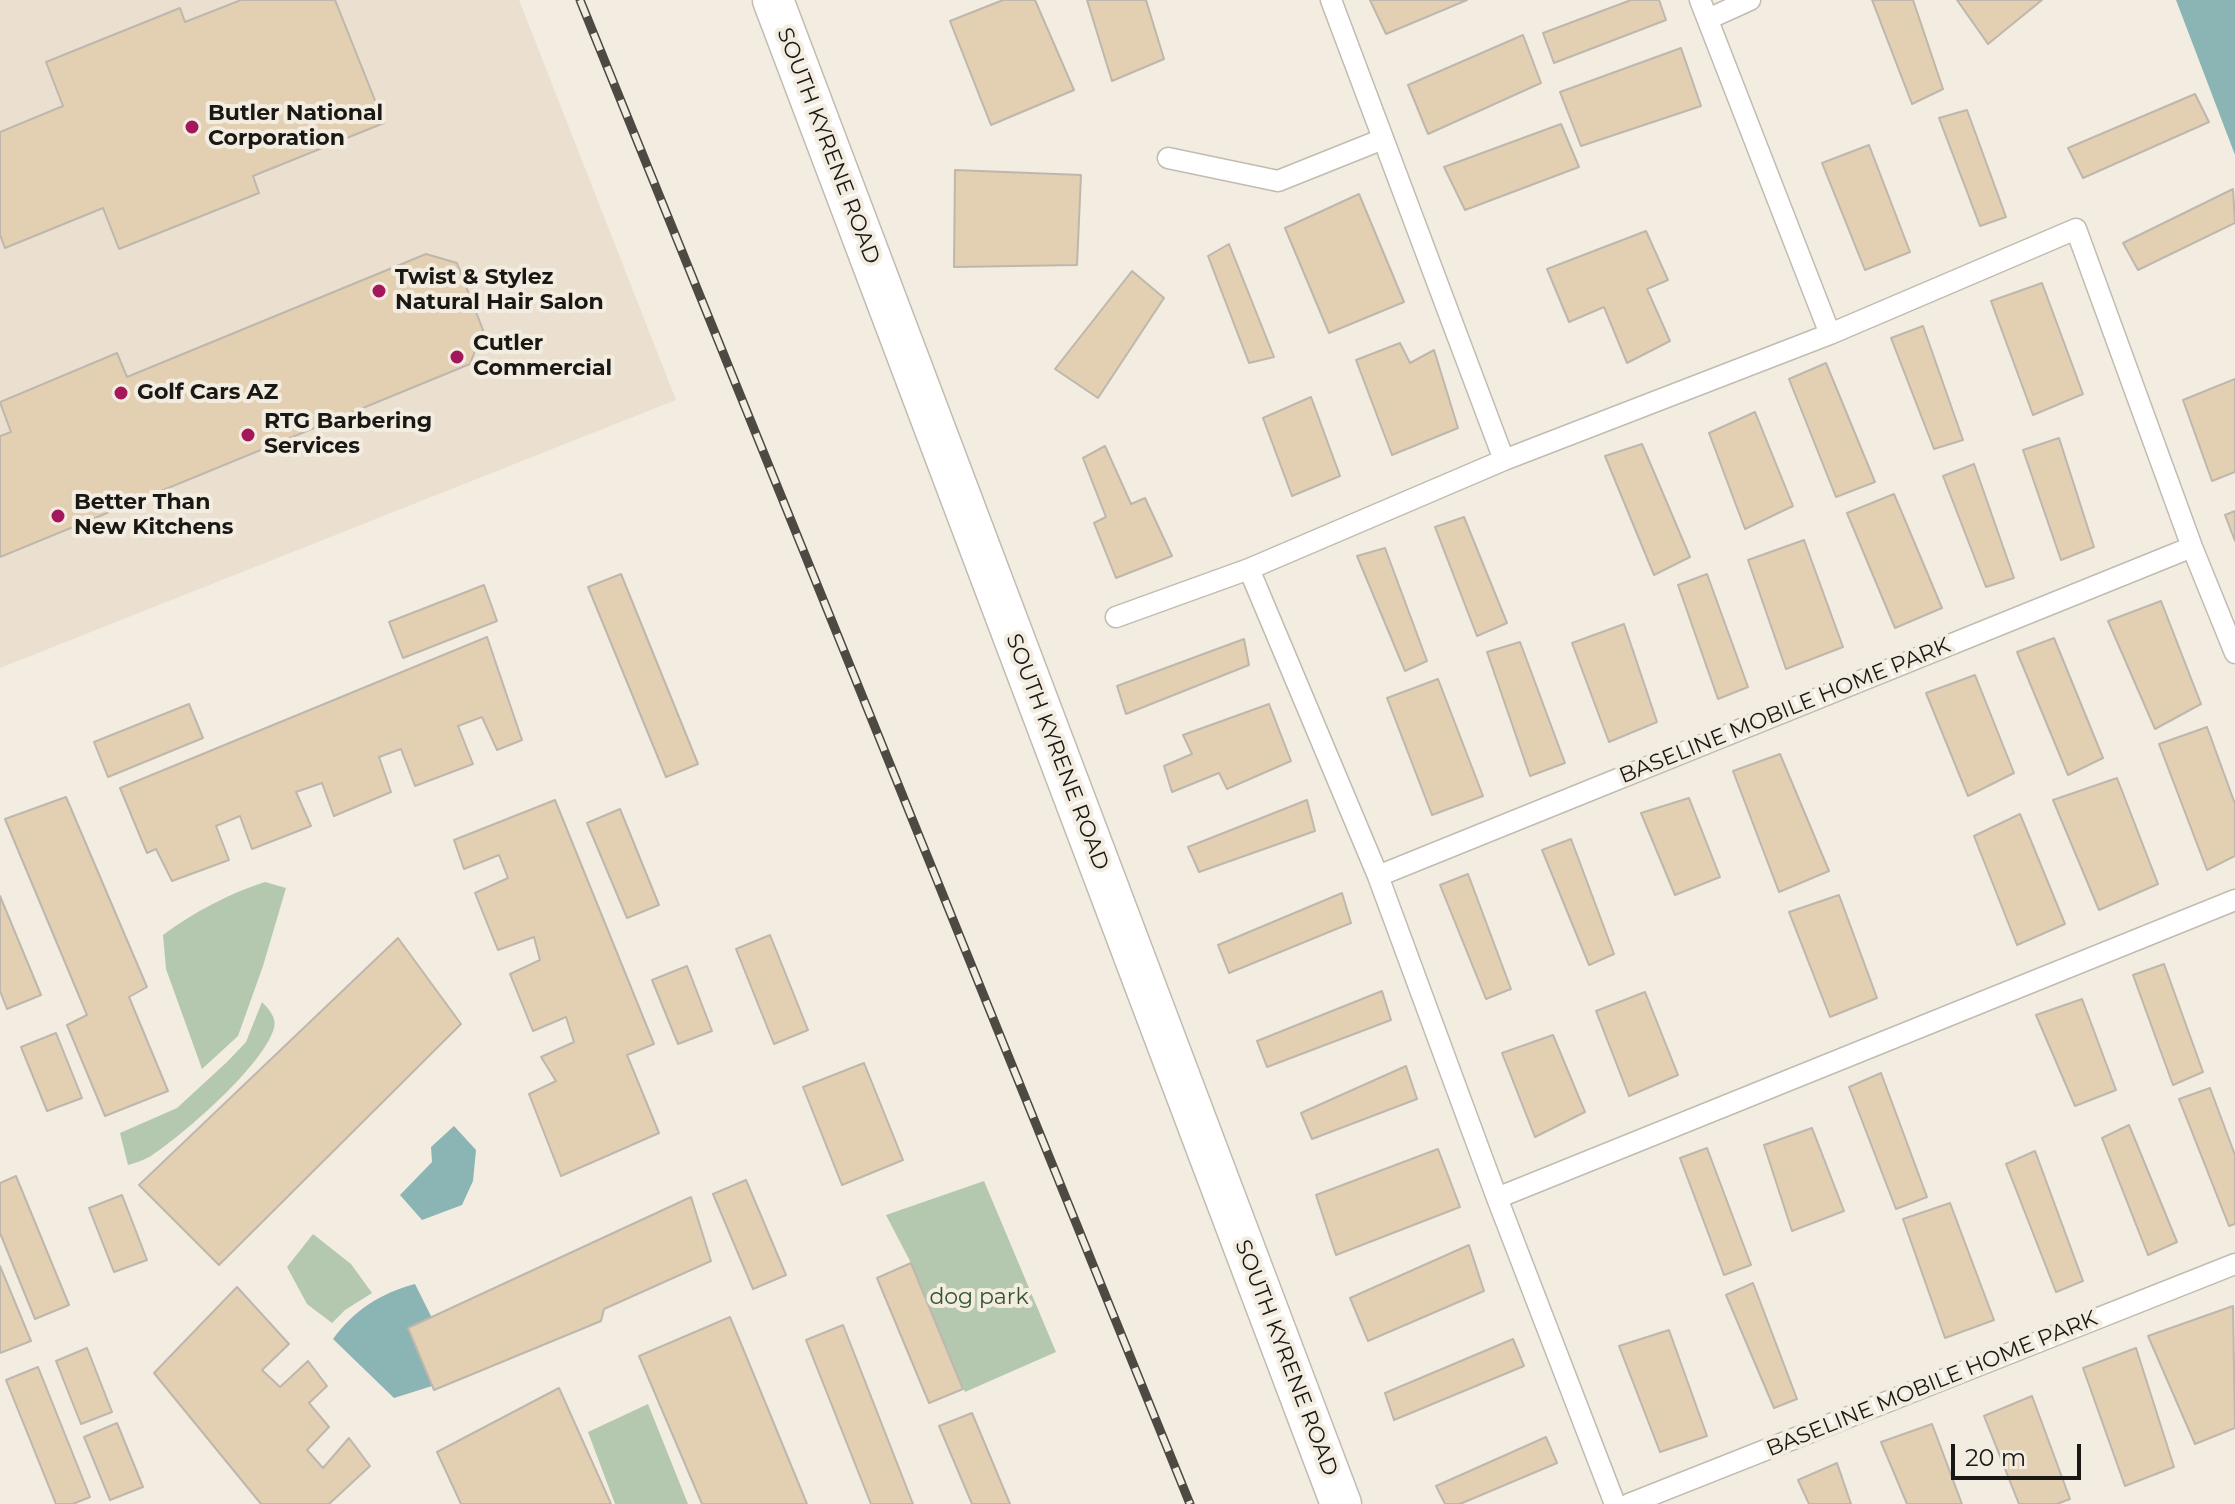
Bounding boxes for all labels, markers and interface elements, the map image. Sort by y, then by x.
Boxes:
street label: SOUTH KYRENE ROAD [771,24,885,268]
place label: Butler National Corporation [208,101,383,152]
marker: Butler National Corporation [183,118,201,136]
place label: Twist & Stylez Natural Hair Salon [395,265,604,316]
marker: Twist & Stylez Natural Hair Salon [370,282,388,300]
place label: Cutler Commercial [473,331,612,382]
marker: Cutler Commercial [448,348,466,366]
place label: Golf Cars AZ [137,380,278,406]
marker: Golf Cars AZ [112,384,130,402]
place label: RTG Barbering Services [264,409,432,460]
marker: RTG Barbering Services [239,426,257,444]
place label: Better Than New Kitchens [74,490,233,542]
marker: Better Than New Kitchens [49,507,67,525]
street label: SOUTH KYRENE ROAD [1000,630,1114,874]
street label: BASELINE MOBILE HOME PARK [1616,632,1954,790]
street label: SOUTH KYRENE ROAD [1229,1236,1343,1480]
park label: dog park [929,1285,1029,1311]
street label: BASELINE MOBILE HOME PARK [1763,1305,2101,1463]
scale bar [1955,1428,2085,1478]
text: 20 m [1965,1443,2026,1472]

